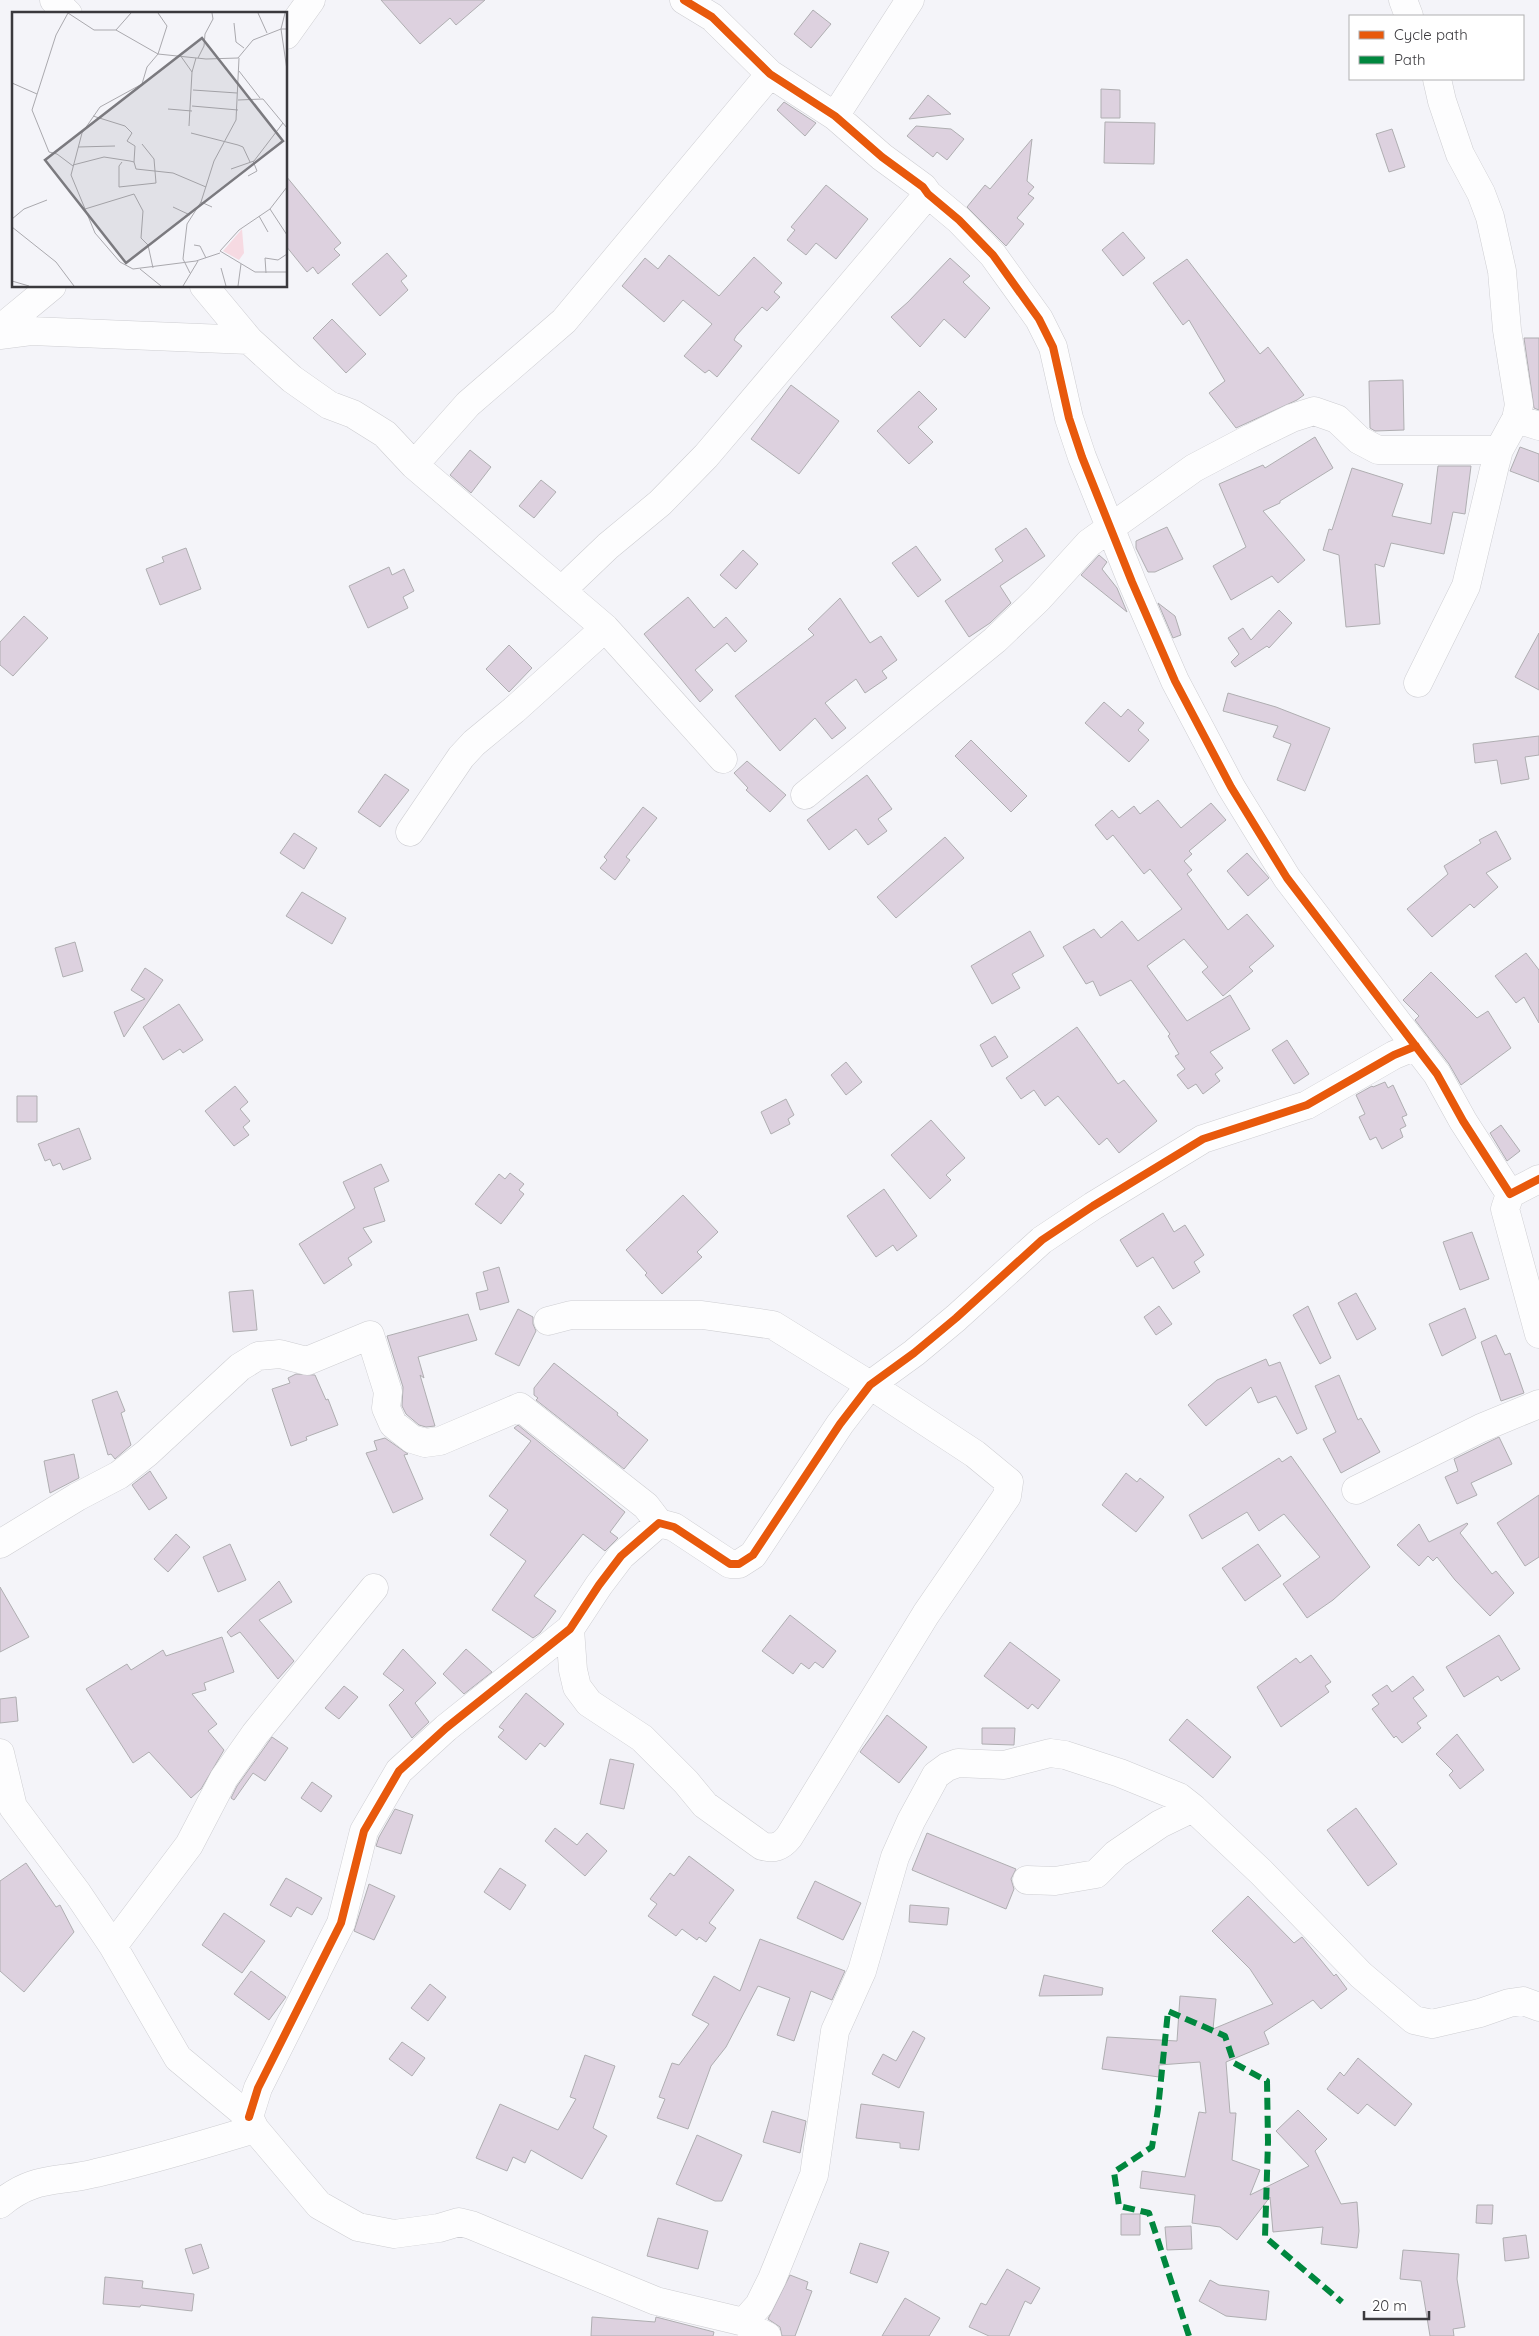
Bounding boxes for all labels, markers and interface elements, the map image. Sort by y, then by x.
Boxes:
inset map [12,12,288,288]
legend [1349,15,1524,80]
text: Cycle path [1394,25,1468,44]
text: Path [1394,50,1426,69]
scale bar [1364,2288,1429,2320]
text: 20 m [1372,2296,1407,2315]

